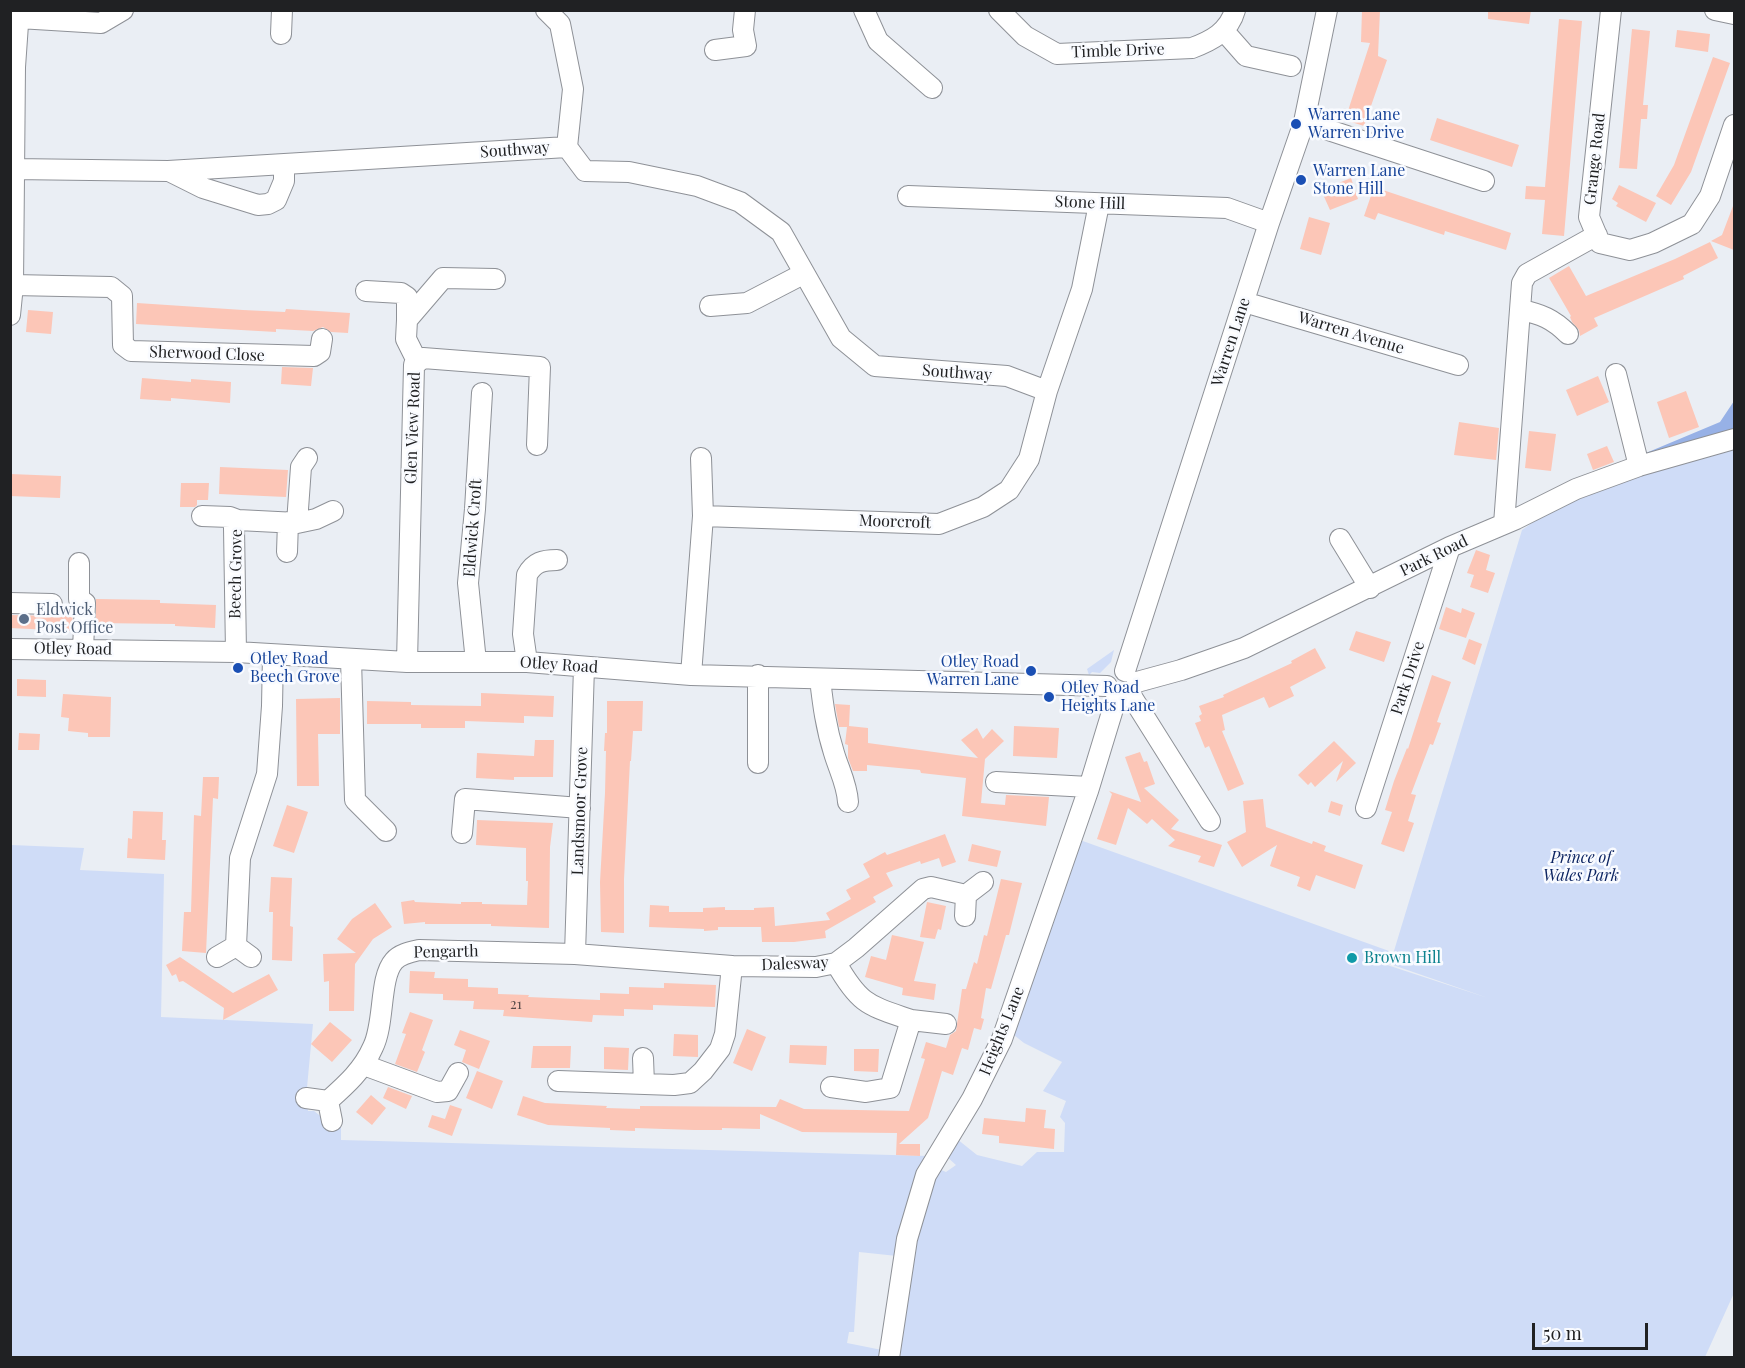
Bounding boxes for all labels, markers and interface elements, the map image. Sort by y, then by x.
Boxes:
street label: Timble Drive [1071,40,1165,62]
place label: Warren Lane Warren Drive [1308,105,1404,143]
street label: Grange Road [1581,112,1609,206]
marker: Warren Lane Warren Drive [1289,117,1303,131]
street label: Southway [480,138,550,162]
place label: Warren Lane Stone Hill [1313,161,1405,199]
marker: Warren Lane Stone Hill [1294,173,1308,187]
street label: Stone Hill [1054,192,1126,214]
street label: Warren Lane [1208,295,1254,389]
street label: Warren Avenue [1296,308,1406,358]
street label: Sherwood Close [149,342,265,366]
street label: Southway [922,361,992,385]
street label: Glen View Road [401,372,425,484]
street label: Eldwick Croft [460,478,486,578]
street label: Moorcroft [859,511,931,533]
street label: Beech Grove [226,529,246,619]
street label: Park Road [1397,531,1471,581]
place label: Eldwick Post Office [36,600,113,638]
marker: Eldwick Post Office [17,612,31,626]
street label: Otley Road [34,639,112,659]
street label: Park Drive [1387,639,1429,717]
place label: Otley Road Beech Grove [250,649,340,687]
place label: Otley Road Warren Lane [927,652,1019,690]
street label: Otley Road [519,653,599,677]
marker: Otley Road Beech Grove [231,661,245,675]
marker: Otley Road Warren Lane [1024,664,1038,678]
place label: Otley Road Heights Lane [1061,678,1155,716]
marker: Otley Road Heights Lane [1042,690,1056,704]
street label: Landsmoor Grove [568,746,592,876]
park label: Prince of Wales Park [1543,848,1619,886]
street label: Pengarth [413,942,479,962]
place label: Brown Hill [1364,948,1441,968]
marker: Brown Hill [1345,951,1359,965]
street label: Dalesway [761,953,829,975]
street label: Heights Lane [975,984,1029,1078]
house number: 21 [510,997,522,1013]
scale bar [1535,1311,1650,1349]
text: 50 m [1543,1321,1582,1345]

